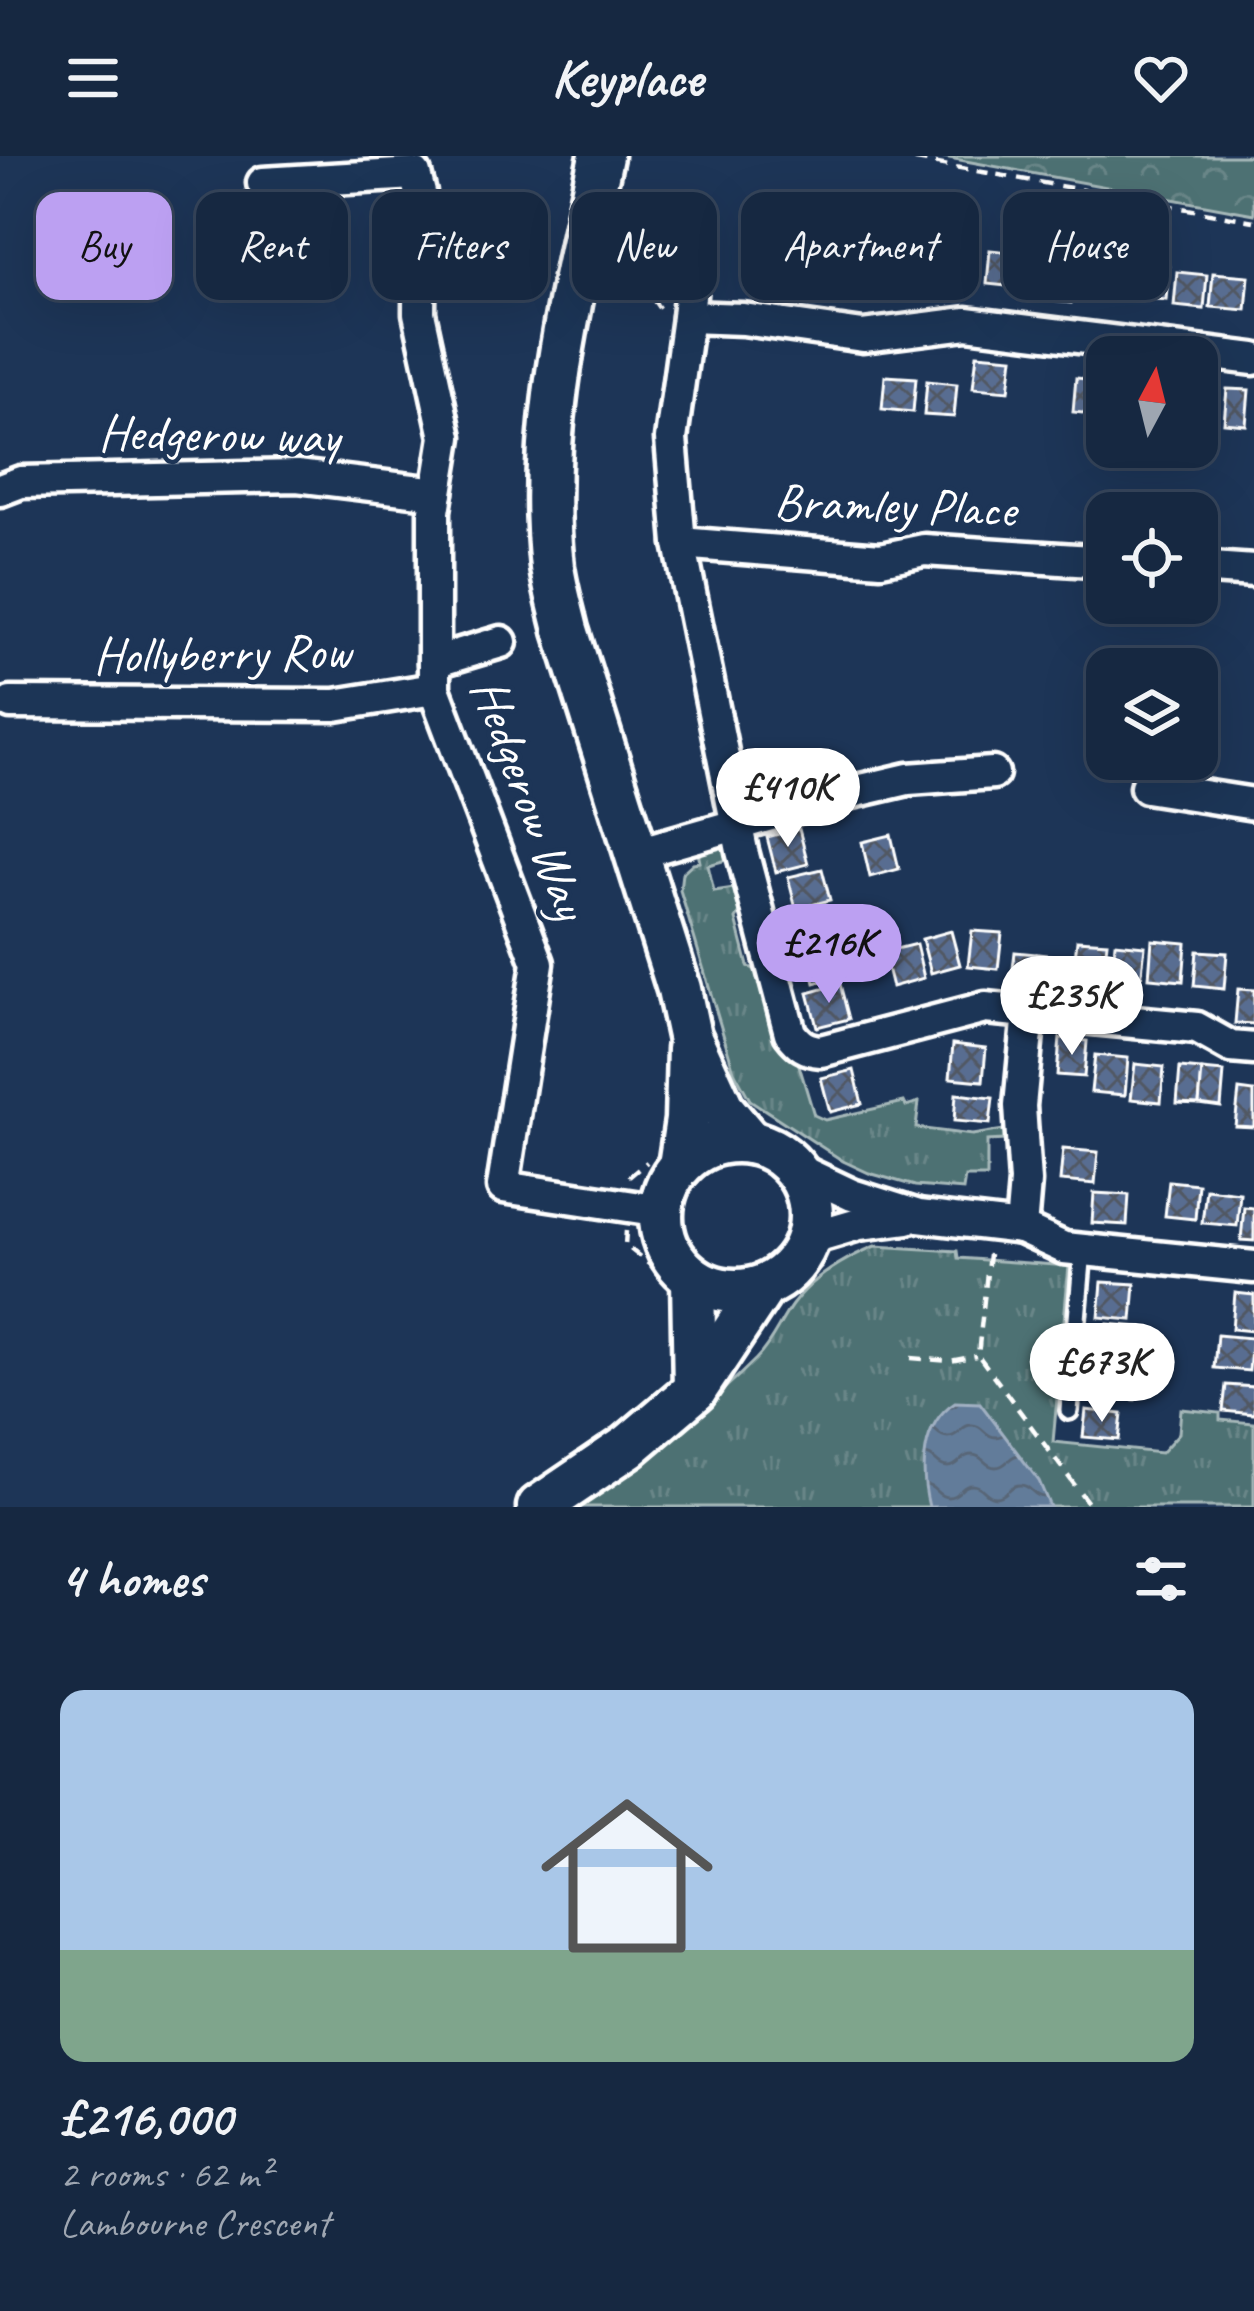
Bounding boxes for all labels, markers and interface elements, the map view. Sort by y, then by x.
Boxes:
text: Keyplace [551,44,703,112]
icon: menu [60,45,126,111]
icon: heart [1128,45,1194,111]
chip: Buy [36,192,172,300]
chip: Rent [196,192,348,300]
chip: Filters [372,192,548,300]
chip: New [572,192,717,300]
chip: Apartment [741,192,979,300]
chip: House [1003,192,1169,300]
north arrow [1086,336,1218,468]
map controls [1086,336,1218,780]
street label: Hedgerow way [98,400,345,468]
street label: Bramley Place [773,469,1020,541]
button: locate [1086,492,1218,624]
street label: Hollyberry Row [93,619,355,687]
button: layers [1086,648,1218,780]
street label: Hedgerow Way [457,669,604,930]
pin: £410K [704,748,872,850]
text: £410K [743,762,833,811]
pin: £216K [745,904,913,1006]
text: £216K [784,918,874,967]
pin: £235K [988,956,1156,1058]
text: £235K [1027,970,1117,1019]
pin: £673K [1018,1323,1186,1425]
text: £673K [1057,1337,1147,1386]
icon: filters [1128,1546,1194,1612]
text: 4 homes [60,1547,204,1611]
icon: home [519,1768,735,1984]
text: £216,000 [60,2086,232,2150]
text: 2 rooms · 62 m² [60,2150,271,2199]
text: Lambourne Crescent [60,2199,330,2248]

